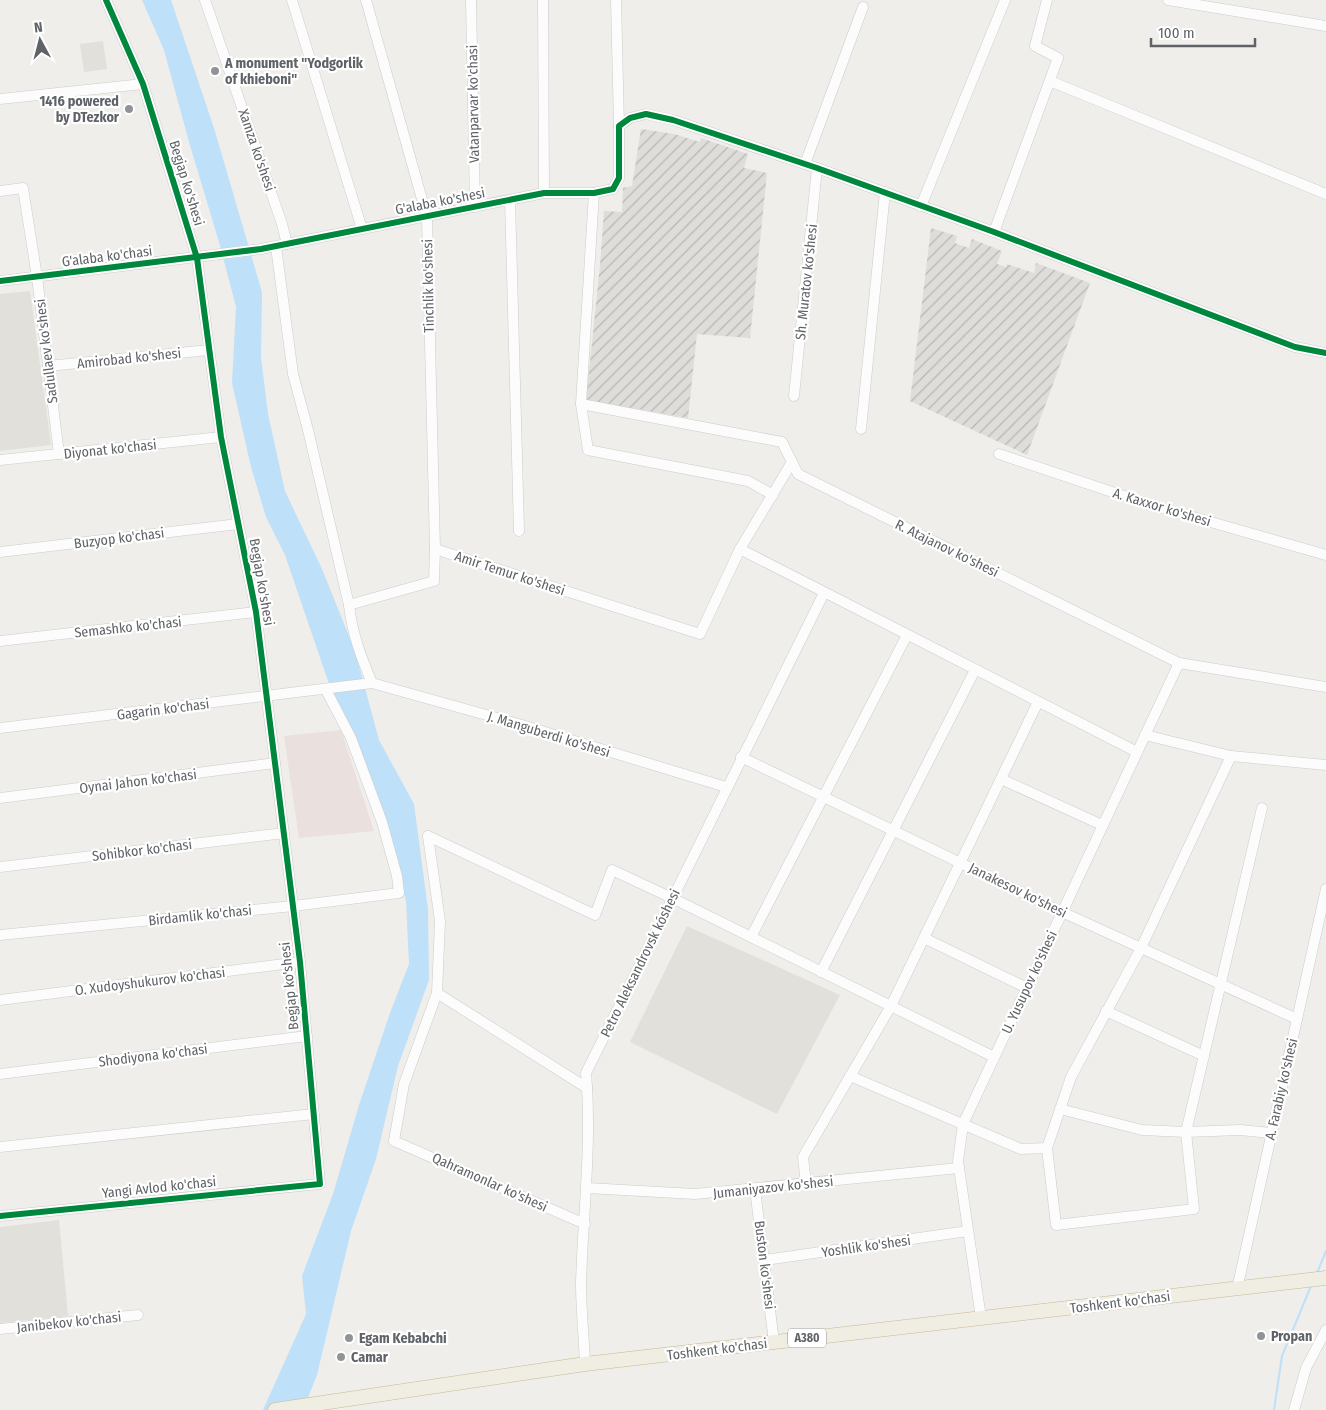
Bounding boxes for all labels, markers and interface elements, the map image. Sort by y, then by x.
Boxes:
north arrow [15,15,65,65]
scale bar [1151,15,1255,47]
text: N [33,19,44,37]
text: 100 m [1158,24,1195,42]
street label: Vatanparvar ko'chasi [464,45,483,163]
place label: A monument "Yodgorlik of khieboni" [224,55,364,88]
marker: A monument "Yodgorlik of khieboni" [209,65,221,77]
place label: 1416 powered by DTezkor [39,93,120,126]
marker: 1416 powered by DTezkor [123,103,135,115]
street label: Xamza ko'shesi [234,107,279,194]
street label: Begjap ko'shesi [165,138,208,228]
street label: G'alaba ko'shesi [394,184,487,219]
street label: Sh. Muratov ko'shesi [792,223,821,341]
street label: Tinchlik ko'shesi [419,239,438,333]
street label: G'alaba ko'chasi [61,243,153,270]
street label: Sadullaev ko'shesi [32,298,61,404]
street label: Amirobad ko'shesi [76,345,182,372]
street label: Diyonat ko'chasi [63,436,157,463]
street label: A. Kaxxor ko'shesi [1111,484,1213,530]
street label: R. Atajanov ko'shesi [892,516,1001,581]
street label: Buzyop ko'chasi [73,525,165,552]
street label: Begjap ko'shesi [245,537,278,627]
street label: Amir Temur ko'shesi [453,548,567,599]
street label: Semashko ko'chasi [74,613,183,642]
street label: Gagarin ko'chasi [116,695,210,724]
street label: J. Manguberdi ko'shesi [485,708,612,761]
street label: Oynai Jahon ko'chasi [78,766,198,797]
street label: Sohibkor ko'chasi [91,836,193,865]
street label: Janakesov ko'shesi [966,859,1070,922]
street label: Petro Aleksandrovsk kóshesi [597,886,684,1040]
street label: Birdamlik ko'chasi [148,902,253,929]
street label: U. Yusupov ko'shesi [998,928,1061,1036]
street label: Begjap ko'shesi [276,941,303,1031]
street label: O. Xudoyshukurov ko'chasi [74,964,226,999]
street label: A. Farabiy ko'shesi [1262,1037,1301,1142]
street label: Shodiyona ko'chasi [98,1040,209,1071]
street label: Qahramonlar ko'shesi [429,1149,550,1216]
street label: Yangi Avlod ko'chasi [101,1173,217,1202]
street label: Jumaniyazov ko'shesi [712,1173,834,1202]
street label: Buston ko'shesi [751,1220,778,1310]
street label: Yoshlik ko'shesi [820,1232,912,1261]
street label: Toshkent ko'chasi [1069,1288,1171,1317]
street label: Janibekov ko'chasi [16,1309,122,1336]
place label: Propan [1271,1328,1312,1345]
road number: A380 [788,1329,826,1348]
place label: Egam Kebabchi [359,1330,447,1347]
marker: Propan [1255,1330,1267,1342]
marker: Egam Kebabchi [343,1332,355,1344]
street label: Toshkent ko'chasi [666,1335,768,1364]
place label: Camar [351,1349,389,1366]
marker: Camar [335,1351,347,1363]

